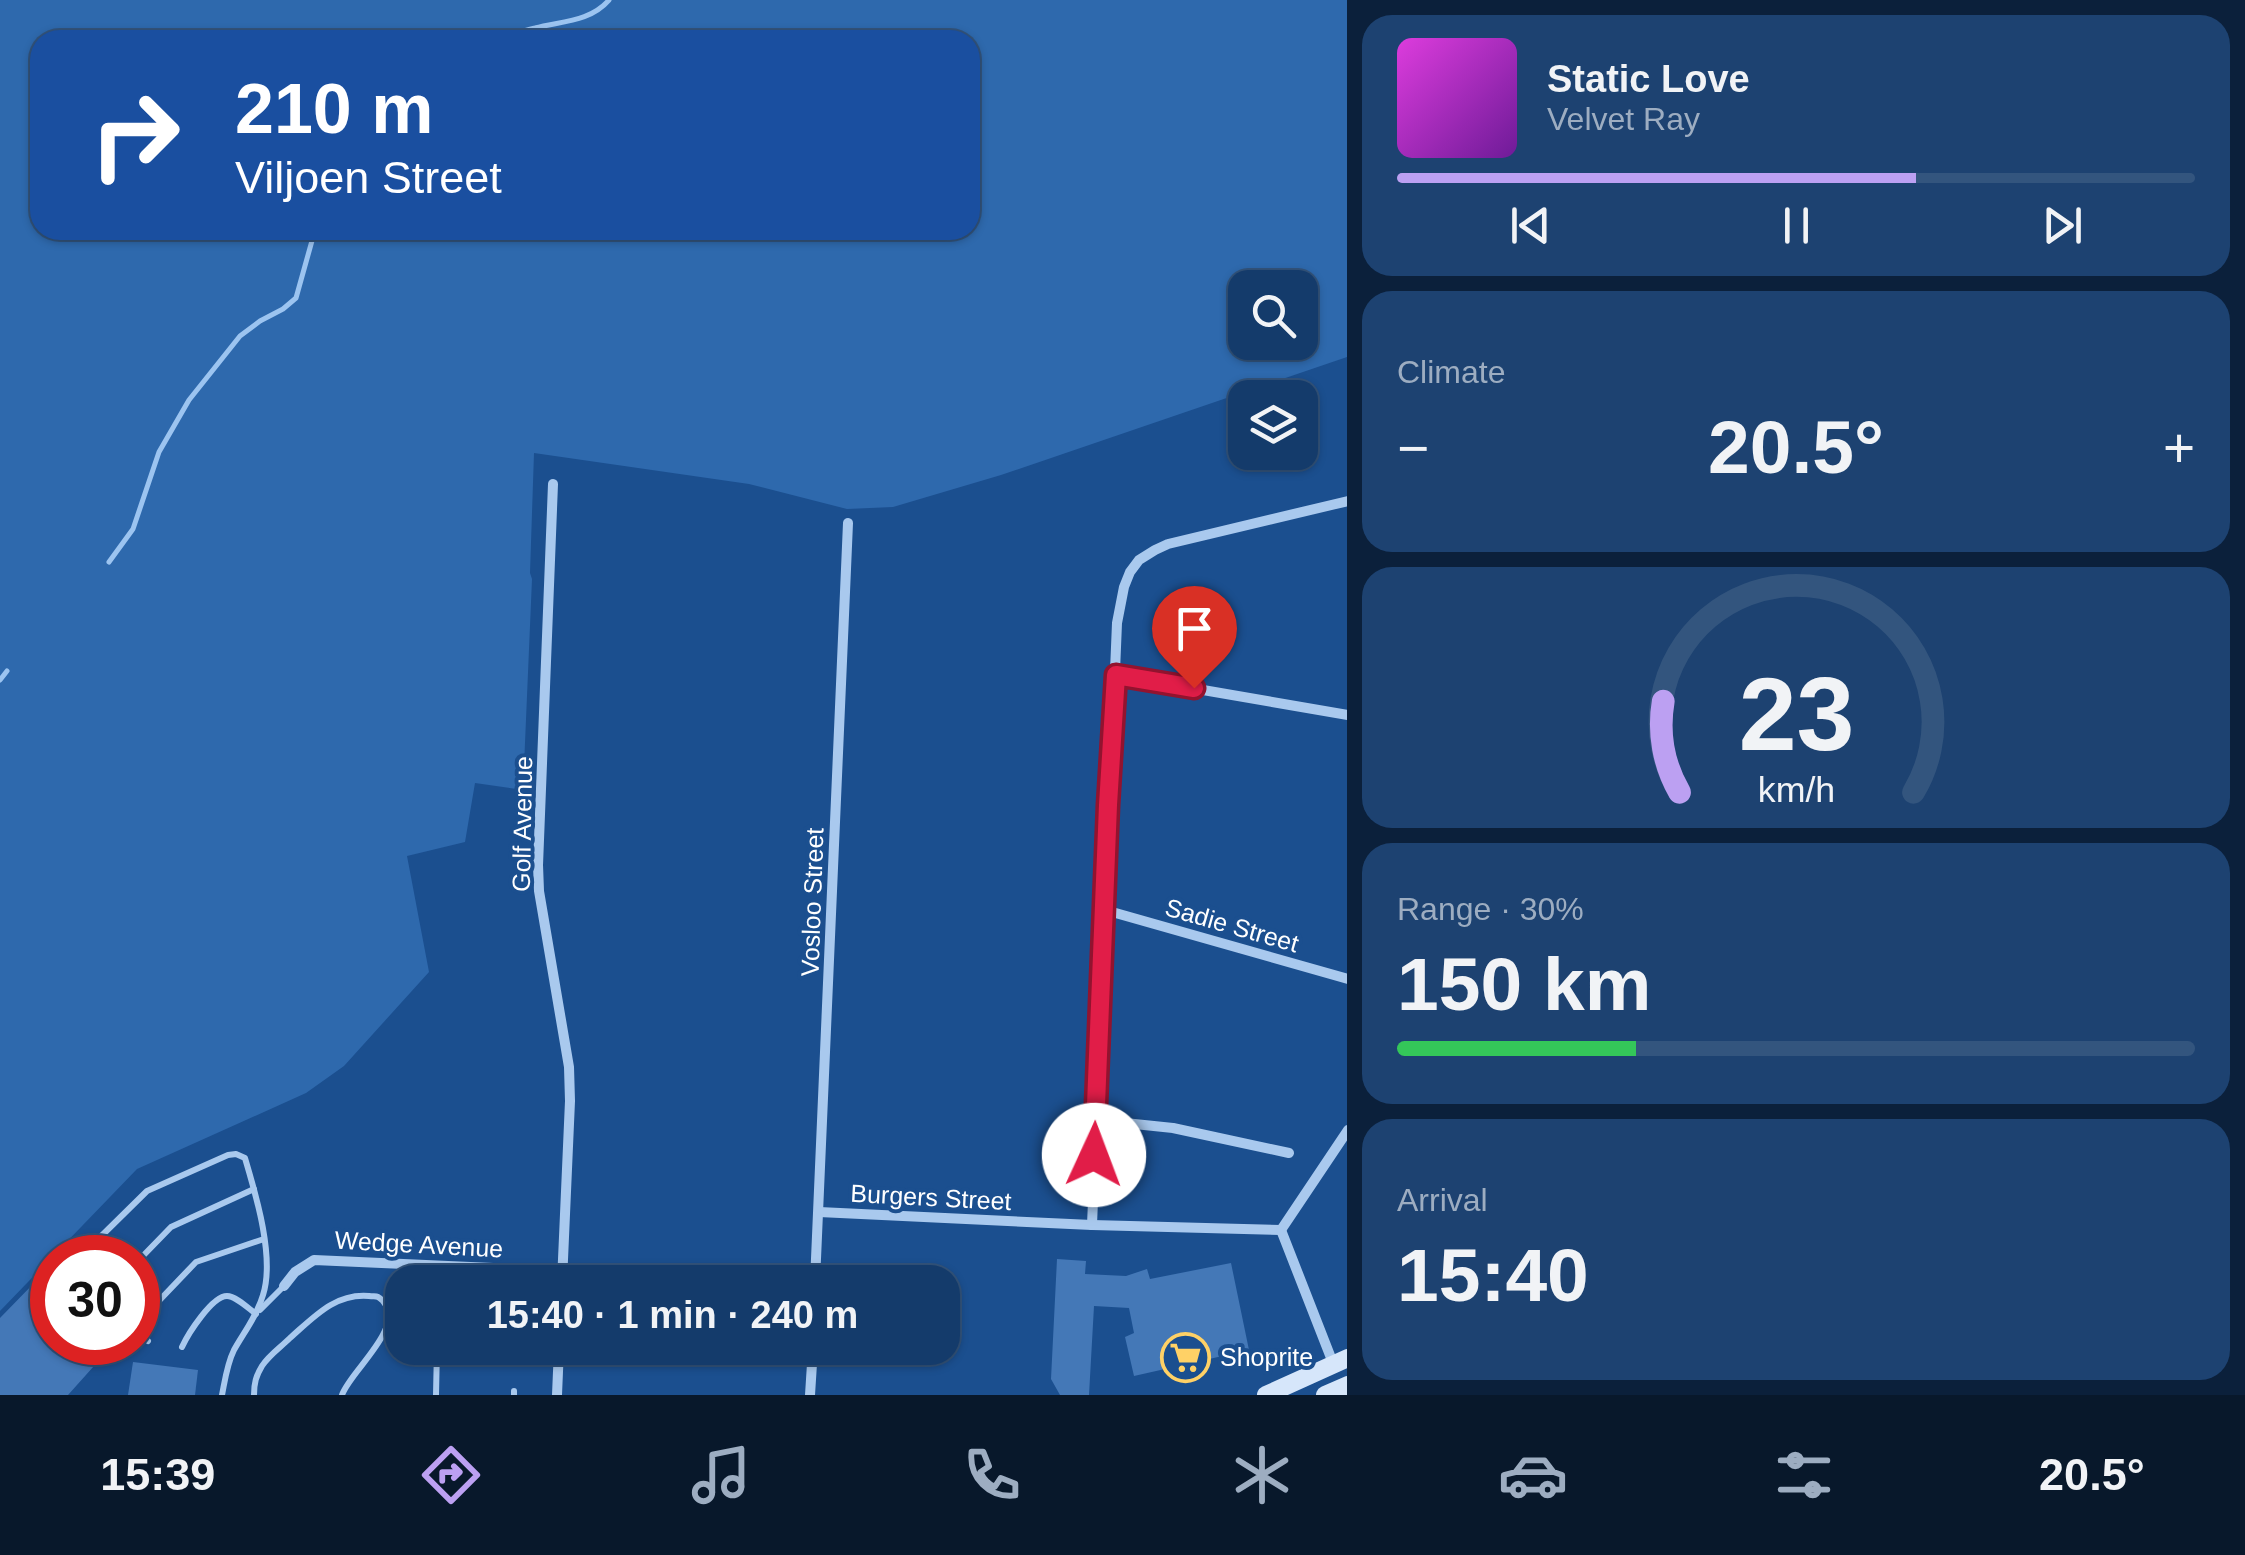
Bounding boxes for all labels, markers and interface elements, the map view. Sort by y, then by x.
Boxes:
text: Static Love [1547,58,1750,100]
icon: right [70,70,200,200]
text: 210 m [235,70,433,148]
text: Velvet Ray [1547,101,1700,137]
text: Viljoen Street [235,152,502,203]
icon: previous [1503,198,1558,253]
icon: pause [1769,198,1824,253]
icon: next [2035,198,2090,253]
map controls [1228,270,1318,470]
button: search [1228,270,1318,360]
text: Climate [1397,354,1505,390]
button: layers [1228,380,1318,470]
text: 20.5° [1708,405,1884,489]
text: − [1397,417,1429,479]
text: + [2163,417,2195,479]
pin [1152,586,1237,689]
icon: arrive [1167,601,1222,656]
text: 23 [1738,656,1854,772]
street label: Golf Avenue [507,756,537,892]
text: km/h [1757,770,1835,810]
street label: Vosloo Street [795,827,829,977]
text: Range · 30% [1397,891,1584,927]
street label: Sadie Street [1162,893,1302,957]
text: 150 km [1397,942,1651,1026]
position arrow [1042,1103,1146,1207]
street label: Burgers Street [850,1179,1012,1215]
text: Arrival [1397,1182,1488,1218]
street label: Wedge Avenue [334,1226,504,1262]
text: 15:40 [1397,1233,1589,1317]
speed limit sign: 30 [30,1235,160,1365]
text: 15:40 · 1 min · 240 m [487,1294,858,1336]
supermarket icon: Shoprite [1159,1331,1211,1383]
place label: Shoprite [1220,1343,1313,1371]
icon: directions [416,1440,486,1510]
icon: music [686,1440,756,1510]
icon: phone [957,1440,1027,1510]
icon: climate [1227,1440,1297,1510]
icon: car [1498,1440,1568,1510]
icon: filters [1769,1440,1839,1510]
text: 15:39 [100,1449,215,1500]
text: 20.5° [2039,1449,2145,1500]

